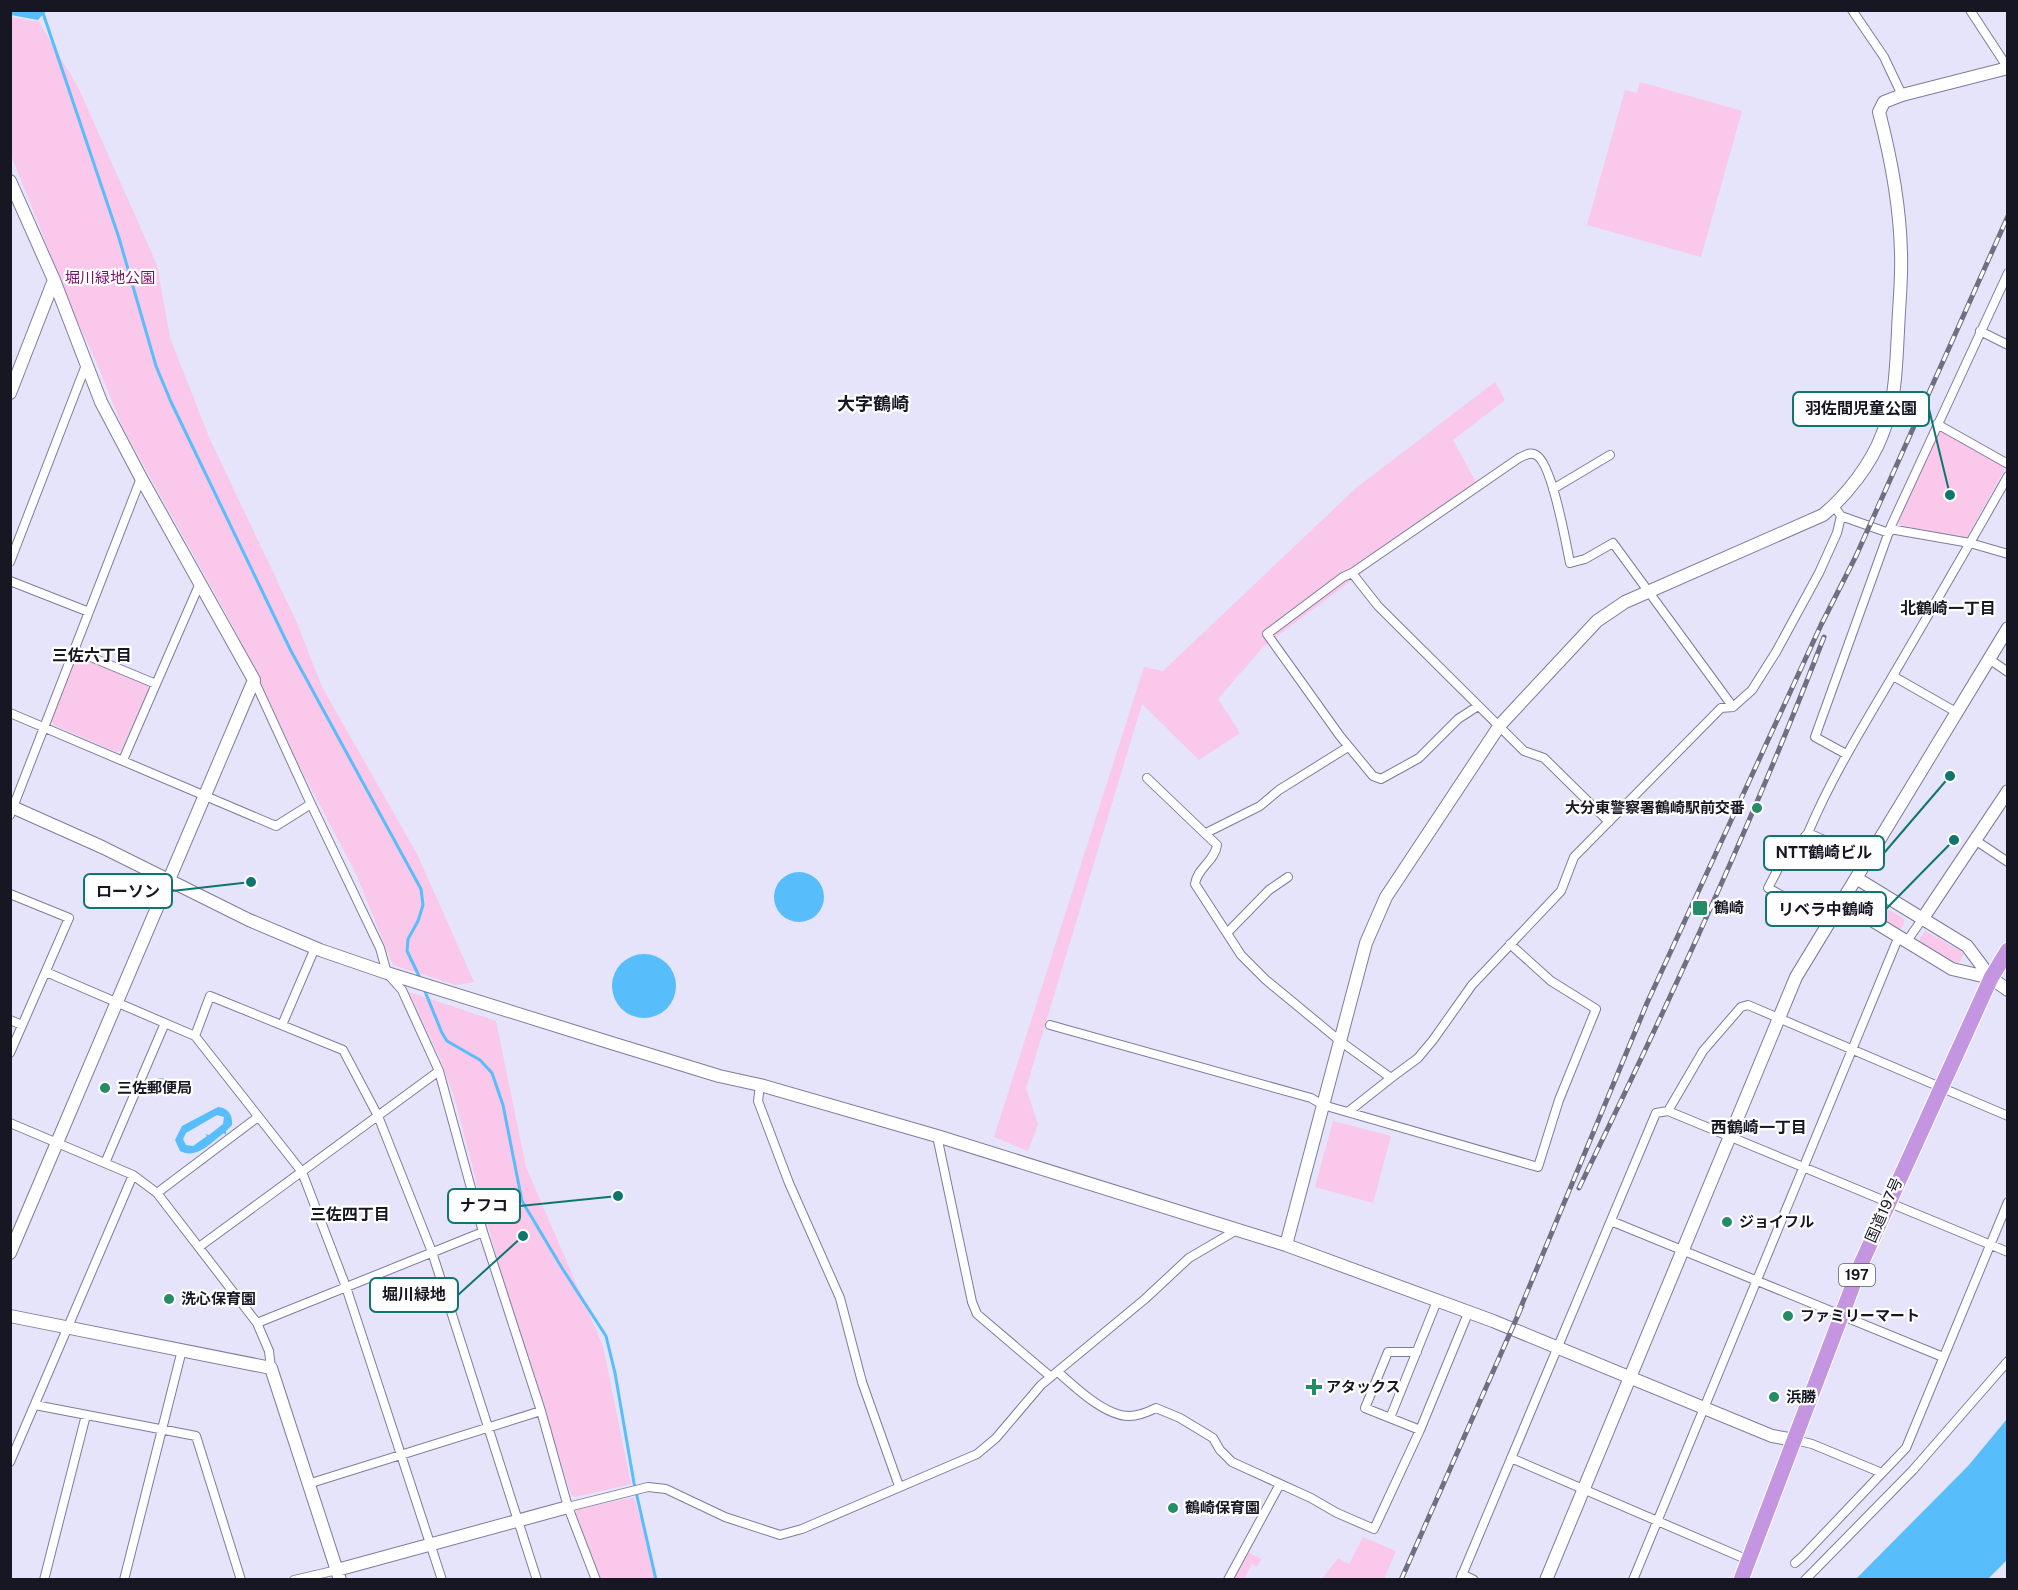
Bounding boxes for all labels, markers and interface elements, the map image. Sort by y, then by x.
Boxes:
park label: 堀川緑地公園 [65,269,155,286]
callout: 羽佐間児童公園 [1793,392,1929,426]
district label: 大字鶴崎 [837,393,909,414]
text: 羽佐間児童公園 [1805,399,1917,418]
district label: 北鶴崎一丁目 [1900,599,1996,618]
district label: 三佐六丁目 [52,646,132,665]
place label: 大分東警察署鶴崎駅前交番 [1565,799,1745,816]
marker: 大分東警察署鶴崎駅前交番 [1750,801,1764,815]
callout: NTT鶴崎ビル [1764,836,1884,870]
text: NTT鶴崎ビル [1776,843,1872,862]
callout: ローソン [84,874,172,908]
text: ローソン [96,882,160,901]
callout: リベラ中鶴崎 [1766,892,1886,926]
marker: 鶴崎 [1691,899,1709,917]
place label: 鶴崎 [1714,899,1744,916]
text: リベラ中鶴崎 [1778,900,1874,919]
place label: 三佐郵便局 [117,1079,192,1096]
marker: 三佐郵便局 [98,1081,112,1095]
district label: 西鶴崎一丁目 [1711,1118,1807,1137]
street label: 国道197号 [1862,1175,1905,1245]
callout: ナフコ [448,1189,520,1223]
text: ナフコ [460,1196,508,1215]
district label: 三佐四丁目 [310,1205,390,1224]
place label: ジョイフル [1739,1213,1814,1230]
marker: ジョイフル [1720,1215,1734,1229]
road number: 197 [1839,1264,1875,1286]
callout: 堀川緑地 [370,1278,458,1312]
text: 堀川緑地 [382,1285,446,1304]
place label: 洗心保育園 [181,1290,256,1307]
marker: 洗心保育園 [162,1292,176,1306]
place label: ファミリーマート [1800,1307,1920,1324]
marker: ファミリーマート [1781,1309,1795,1323]
place label: アタックス [1326,1378,1401,1395]
marker: アタックス [1307,1380,1321,1394]
place label: 浜勝 [1786,1388,1816,1405]
marker: 浜勝 [1767,1390,1781,1404]
place label: 鶴崎保育園 [1185,1499,1260,1516]
marker: 鶴崎保育園 [1166,1501,1180,1515]

